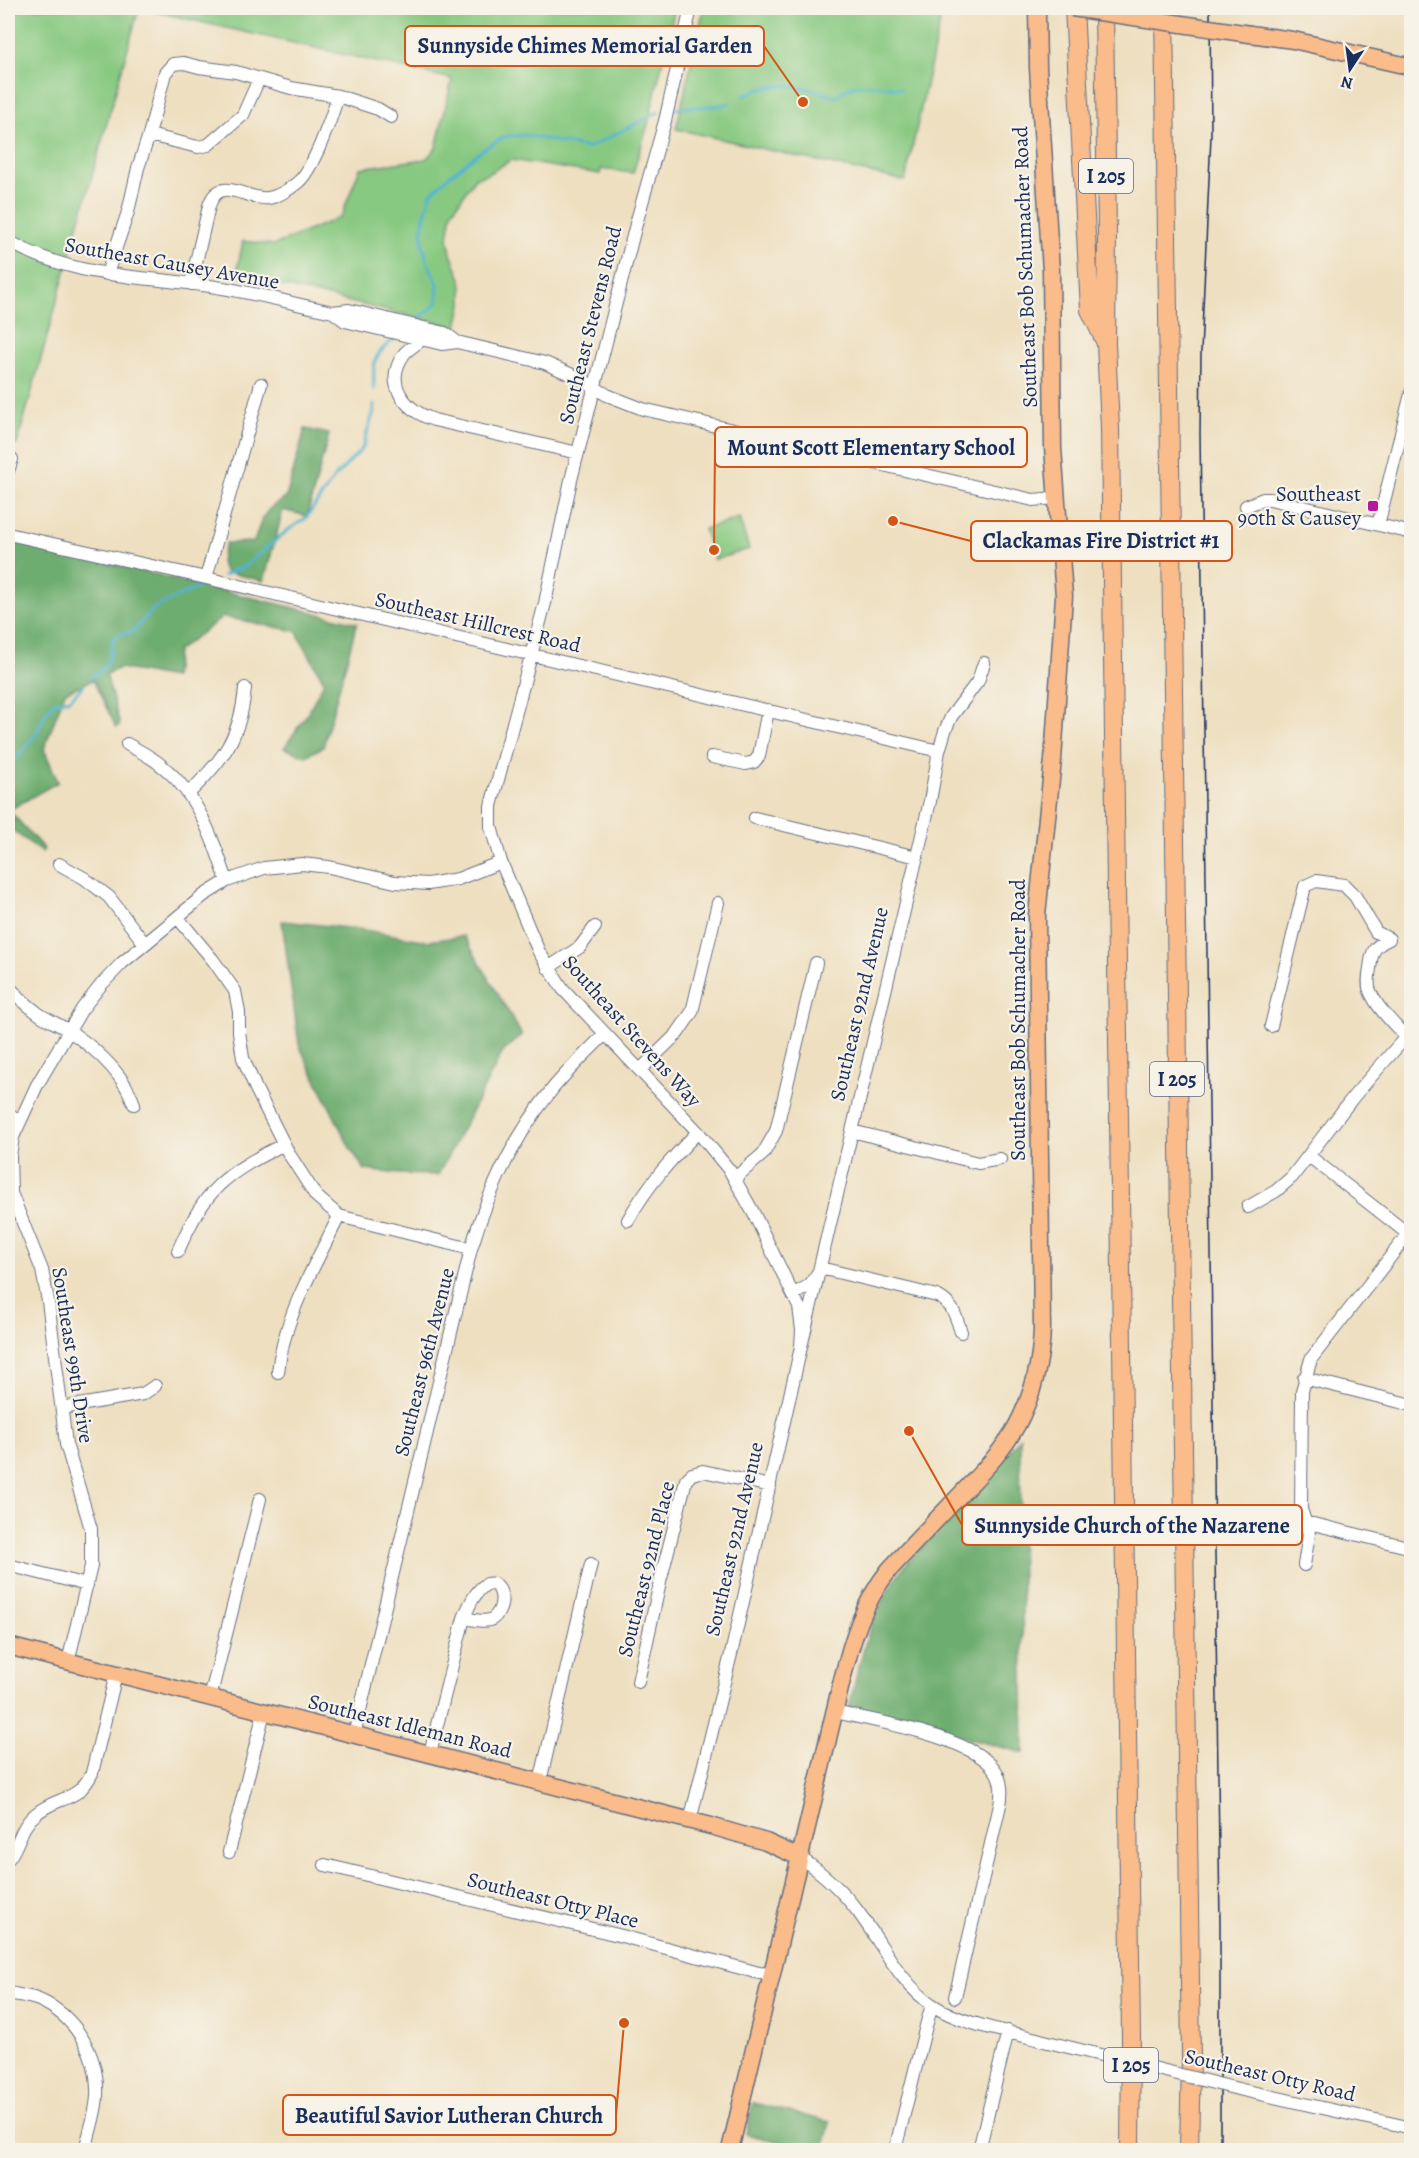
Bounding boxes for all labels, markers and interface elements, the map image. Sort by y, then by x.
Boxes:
callout: Sunnyside Chimes Memorial Garden [405,26,764,66]
text: Sunnyside Chimes Memorial Garden [418,31,752,61]
north arrow [1320,39,1380,99]
text: N [1338,71,1355,95]
street label: Southeast Bob Schumacher Road [1006,125,1044,408]
road number: I 205 [1079,159,1133,193]
street label: Southeast Stevens Road [552,222,628,427]
street label: Southeast Causey Avenue [62,230,282,296]
callout: Mount Scott Elementary School [715,427,1027,467]
text: Mount Scott Elementary School [727,433,1015,463]
place label: Southeast 90th & Causey [1238,480,1362,532]
marker: Southeast 90th & Causey [1366,499,1380,513]
callout: Clackamas Fire District #1 [971,521,1232,561]
text: Clackamas Fire District #1 [983,526,1220,556]
street label: Southeast Hillcrest Road [372,585,584,659]
street label: Southeast Bob Schumacher Road [1004,878,1032,1161]
street label: Southeast 92nd Avenue [823,904,895,1104]
street label: Southeast Stevens Way [556,949,708,1114]
road number: I 205 [1150,1062,1204,1096]
street label: Southeast 99th Drive [45,1265,101,1445]
street label: Southeast 96th Avenue [387,1265,461,1459]
street label: Southeast 92nd Avenue [698,1439,770,1639]
street label: Southeast 92nd Place [611,1478,681,1660]
callout: Sunnyside Church of the Nazarene [962,1505,1302,1545]
text: Sunnyside Church of the Nazarene [974,1511,1290,1541]
street label: Southeast Idleman Road [305,1687,515,1765]
street label: Southeast Otty Place [464,1865,642,1935]
street label: Southeast Otty Road [1182,2042,1359,2108]
road number: I 205 [1104,2048,1158,2082]
callout: Beautiful Savior Lutheran Church [283,2095,616,2135]
text: Beautiful Savior Lutheran Church [295,2101,603,2131]

